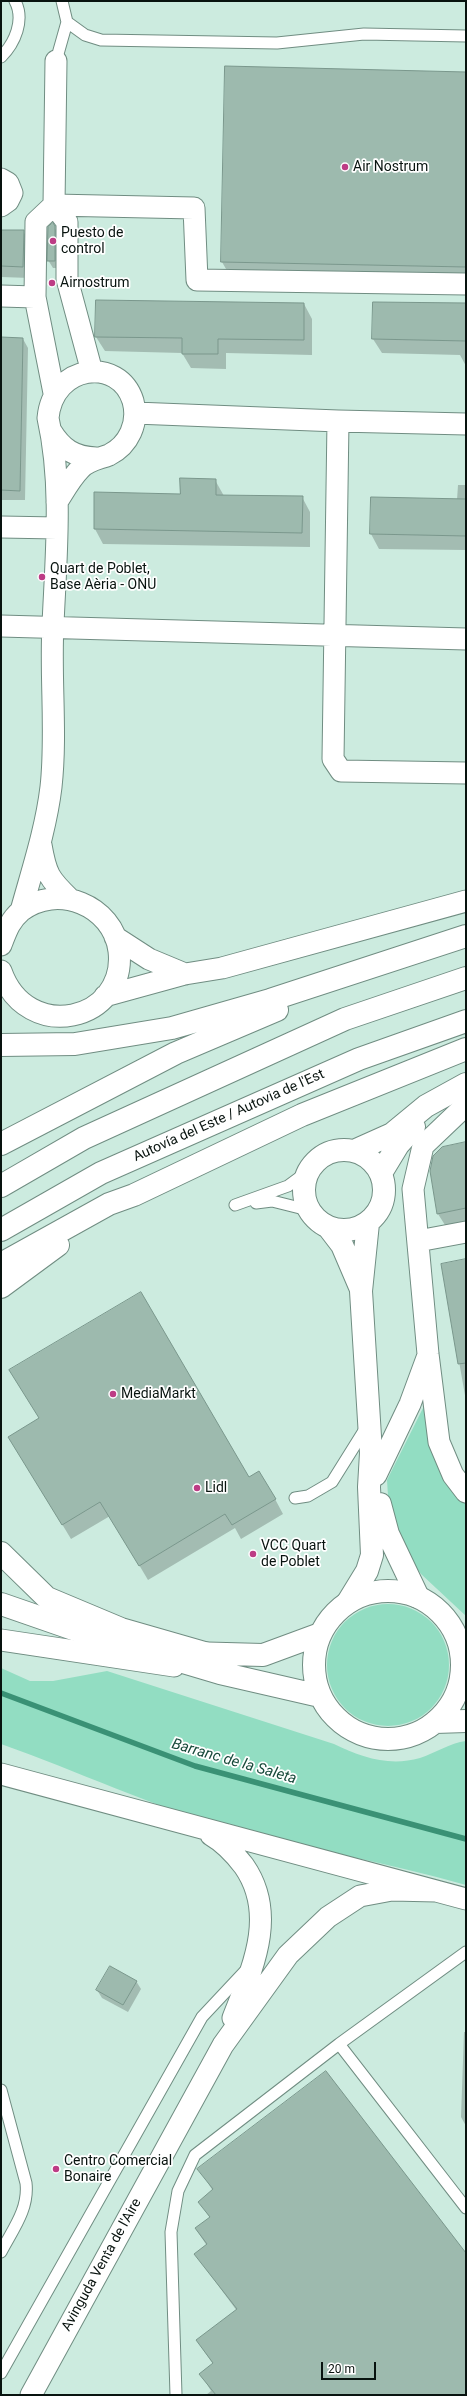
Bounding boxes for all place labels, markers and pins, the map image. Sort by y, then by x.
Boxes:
place label: Air Nostrum [353,159,428,175]
marker: Air Nostrum [340,162,350,172]
place label: Puesto de control [61,225,123,258]
marker: Puesto de control [48,236,58,246]
place label: Airnostrum [60,275,130,291]
marker: Airnostrum [47,278,57,288]
place label: Quart de Poblet, Base Aèria - ONU [50,561,156,594]
marker: Quart de Poblet, Base Aèria - ONU [37,572,47,582]
place label: MediaMarkt [121,1386,196,1402]
marker: MediaMarkt [108,1389,118,1399]
place label: Lidl [205,1480,227,1496]
marker: Lidl [192,1483,202,1493]
place label: VCC Quart de Poblet [261,1538,326,1570]
marker: VCC Quart de Poblet [248,1549,258,1559]
place label: Centro Comercial Bonaire [64,2153,172,2186]
marker: Centro Comercial Bonaire [51,2164,61,2174]

